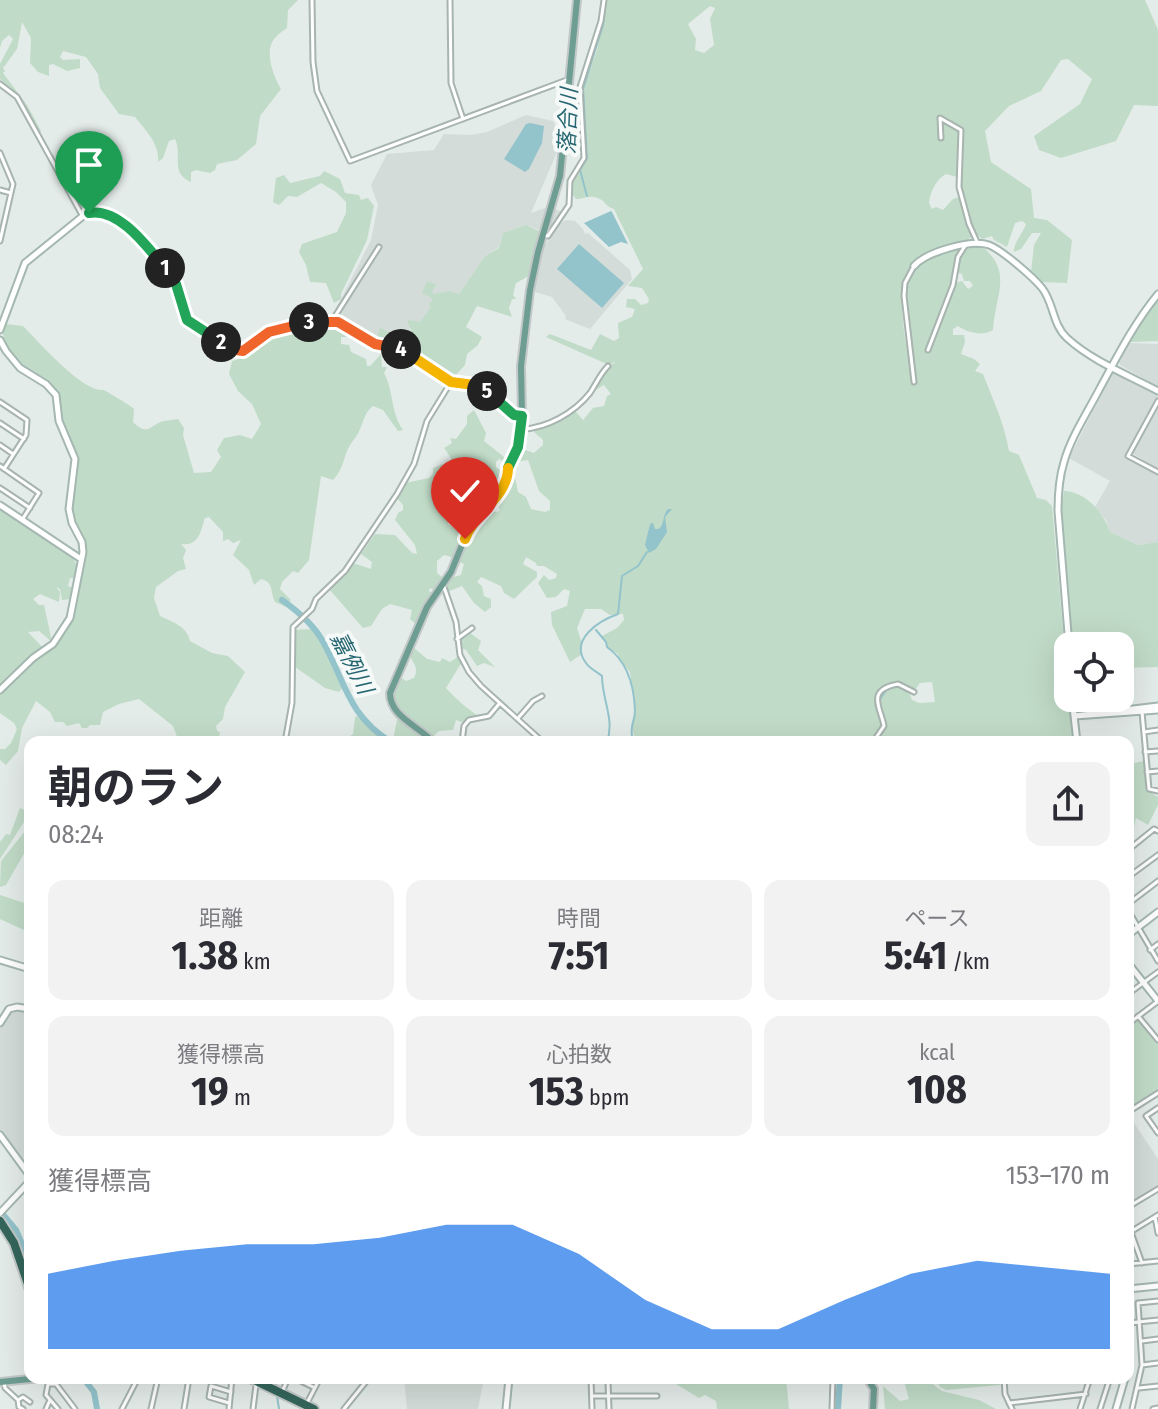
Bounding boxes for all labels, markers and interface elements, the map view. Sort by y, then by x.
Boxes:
water label: 落合川 [553,86,583,154]
pin [55,131,123,213]
icon: arrive [67,143,111,187]
pin: 1 [145,248,185,288]
text: 1 [160,254,170,281]
pin: 3 [289,302,329,342]
text: 3 [304,308,314,335]
pin: 2 [201,322,241,362]
text: 2 [216,328,226,355]
pin: 4 [381,329,421,369]
text: 4 [395,335,407,362]
pin: 5 [467,371,507,411]
text: 5 [482,377,492,404]
pin [431,457,499,539]
icon: check [443,469,487,513]
water label: 嘉例川 [325,627,380,700]
map controls [1054,632,1134,712]
button: locate [1054,632,1134,712]
text: 朝のラン [48,762,224,815]
button: share [1026,762,1110,846]
text: 08:24 [48,819,104,850]
text: 距離 [199,905,243,932]
text: 時間 [557,905,601,932]
text: ペース [905,905,969,932]
text: 1.38 [171,932,238,980]
text: 7:51 [549,932,609,980]
text: 5:41 [884,932,947,980]
text: km [238,948,271,975]
text: /km [947,948,990,975]
text: kcal [919,1039,955,1066]
text: 獲得標高 [177,1041,265,1068]
text: 心拍数 [546,1041,612,1068]
text: 108 [907,1066,967,1114]
text: 19 [191,1068,229,1116]
text: 153 [529,1068,584,1116]
text: m [229,1084,251,1111]
text: bpm [584,1084,629,1111]
text: 153–170 m [1006,1160,1110,1191]
text: 獲得標高 [48,1166,152,1197]

